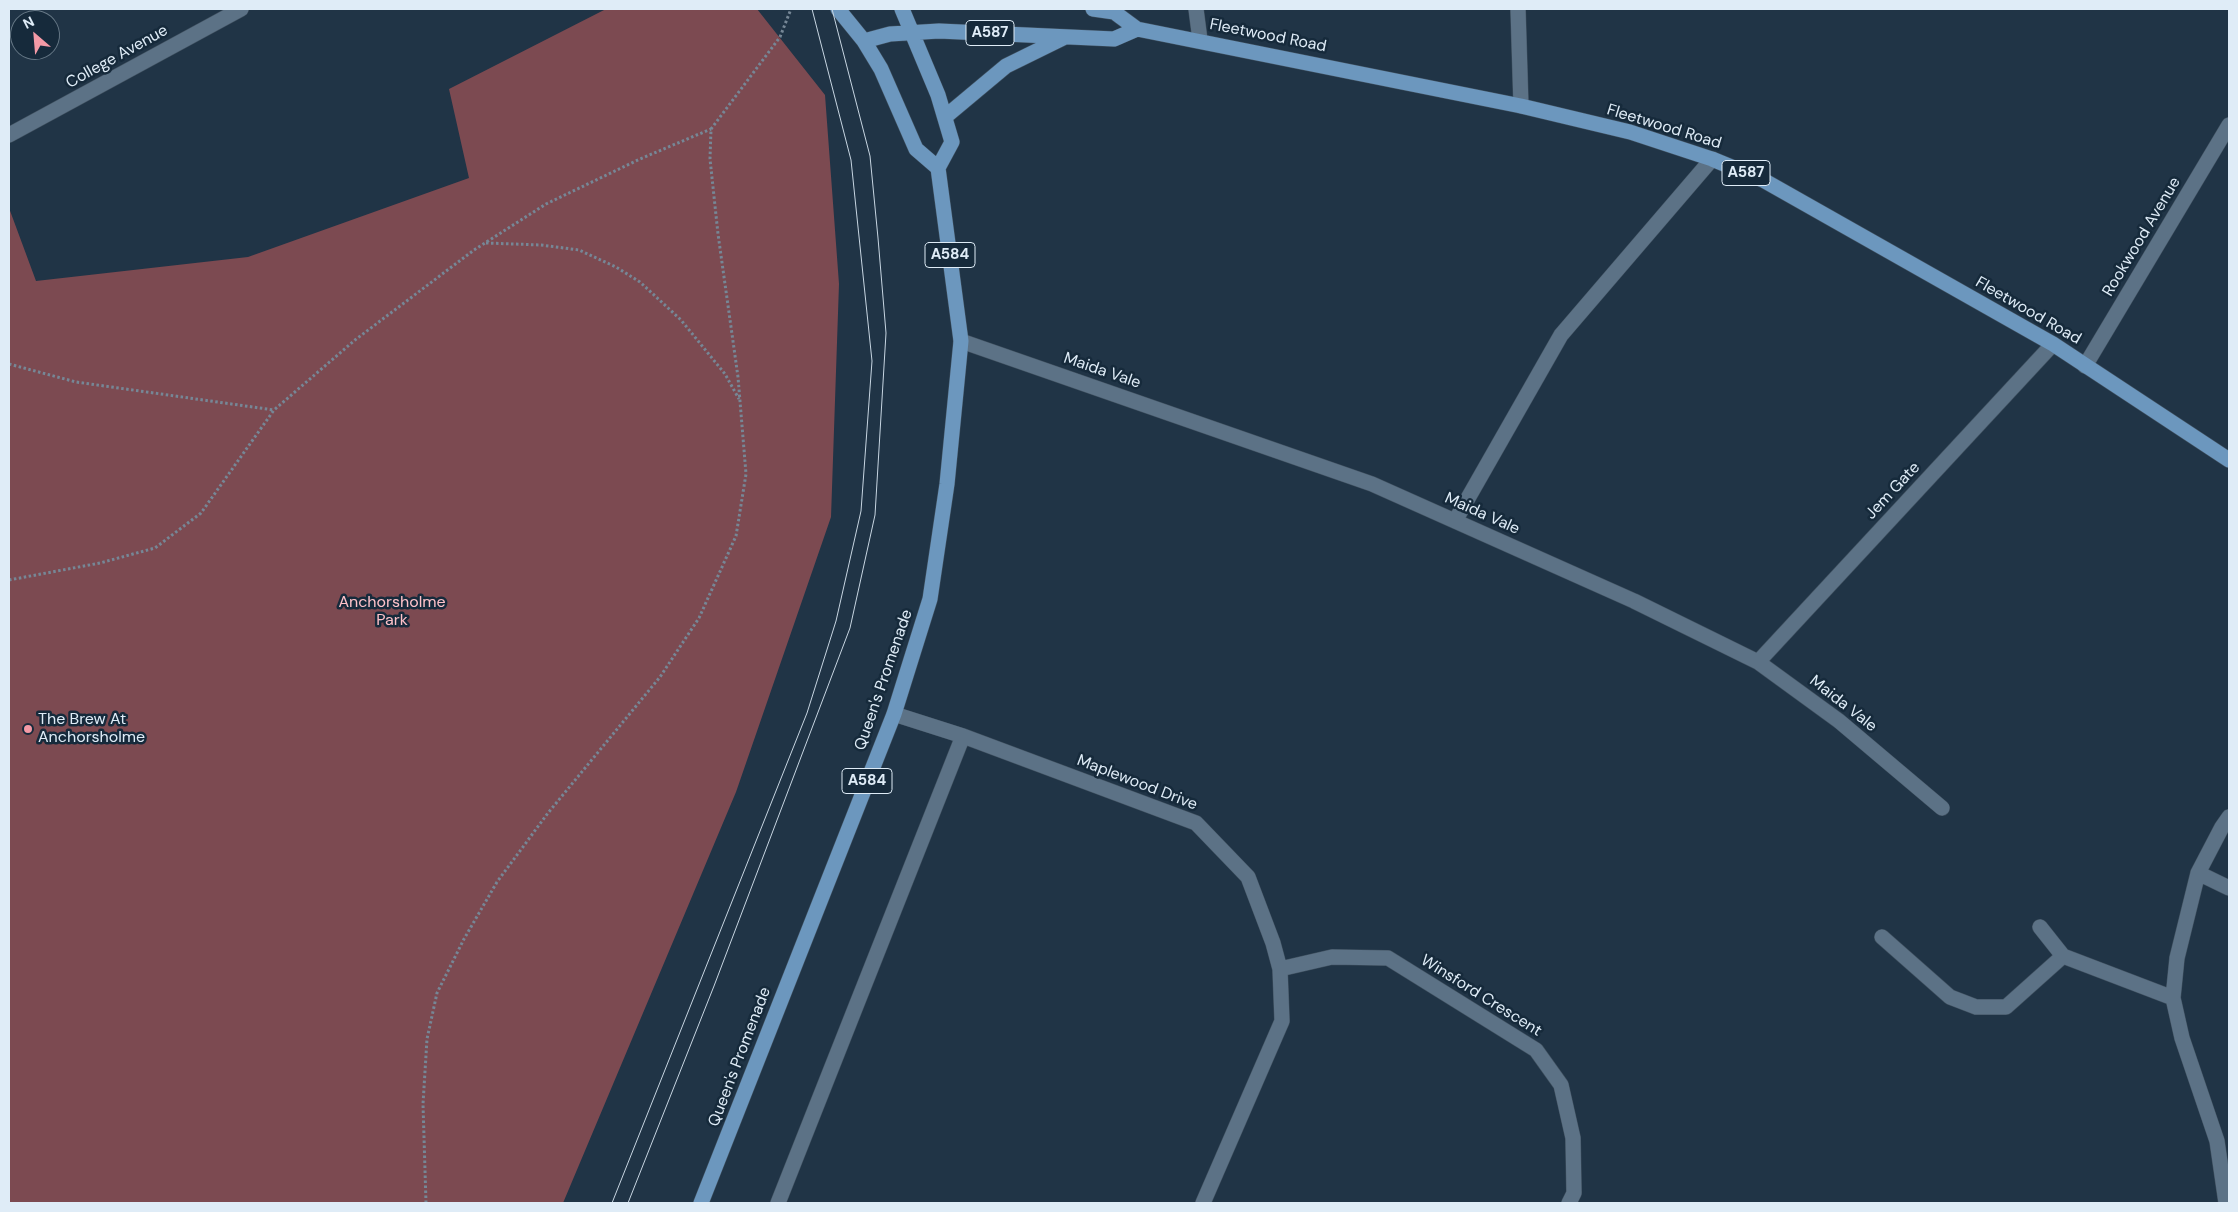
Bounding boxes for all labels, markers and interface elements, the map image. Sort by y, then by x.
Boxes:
north arrow [10,10,60,60]
text: N [20,12,37,33]
street label: Fleetwood Road [1208,15,1328,57]
road number: A587 [966,20,1014,46]
street label: College Avenue [63,21,171,93]
street label: Fleetwood Road [1604,100,1724,154]
road number: A587 [1722,160,1770,186]
street label: Rookwood Avenue [2099,174,2185,300]
road number: A584 [925,242,975,268]
street label: Fleetwood Road [1972,273,2084,349]
street label: Maida Vale [1061,349,1143,393]
street label: Jem Gate [1862,458,1924,524]
street label: Maida Vale [1441,489,1523,539]
park label: Anchorsholme Park [338,593,446,631]
street label: Queen's Promenade [851,607,917,753]
street label: Maida Vale [1806,672,1880,736]
place label: The Brew At Anchorsholme [38,710,145,748]
marker: The Brew At Anchorsholme [22,723,34,735]
street label: Maplewood Drive [1074,751,1200,815]
road number: A584 [842,768,892,794]
street label: Winsford Crescent [1417,951,1545,1041]
street label: Queen's Promenade [705,985,775,1129]

